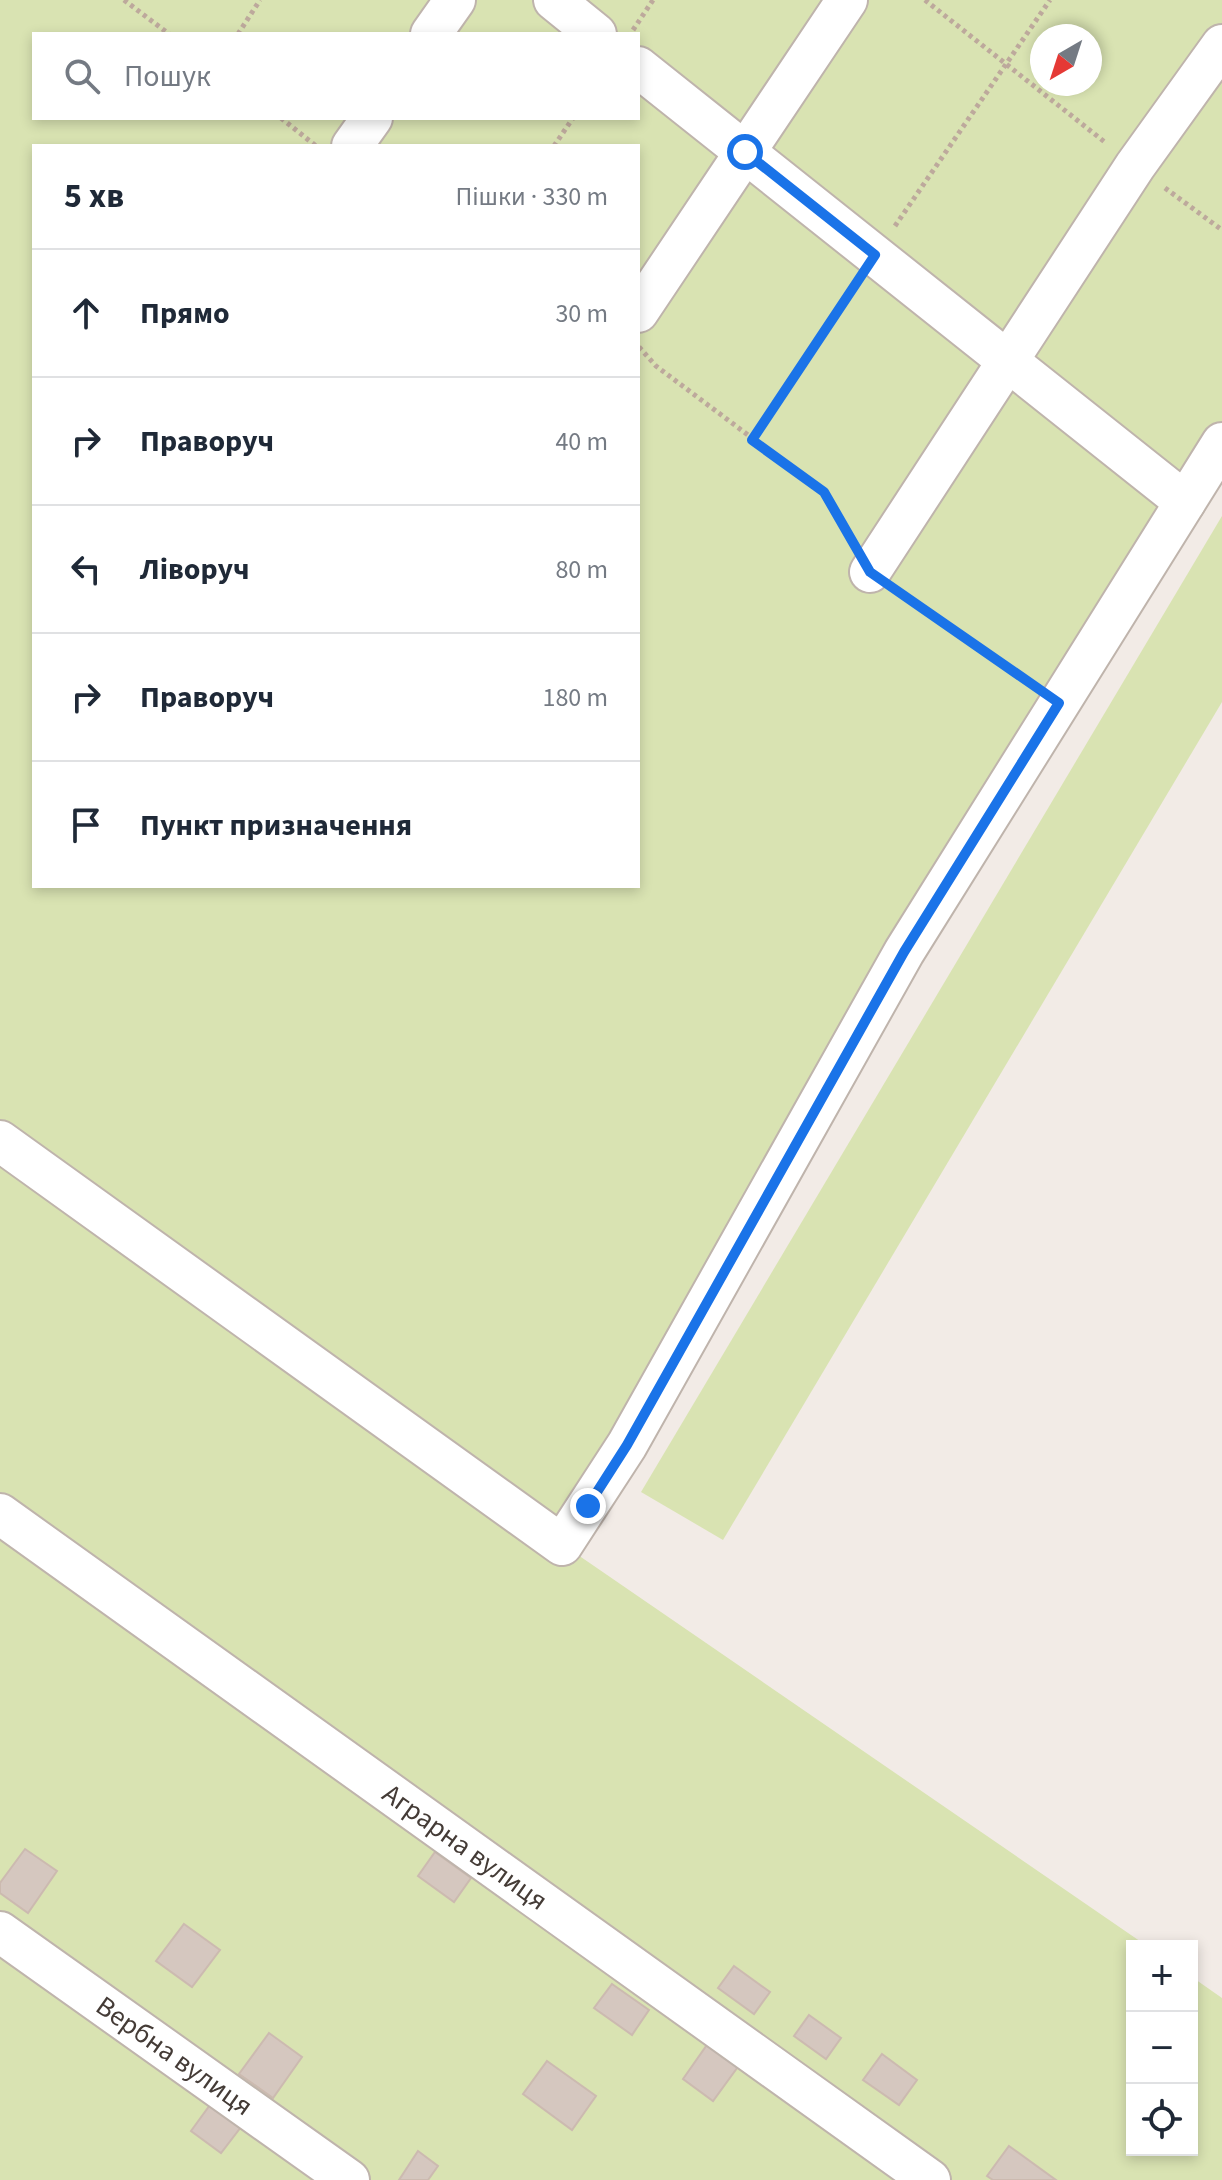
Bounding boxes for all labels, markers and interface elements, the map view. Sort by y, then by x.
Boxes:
north arrow [1030,24,1102,96]
search box [32,32,640,120]
icon: search [60,54,104,98]
text: Пошук [124,55,211,98]
route start [727,134,763,170]
text: 5 хв [64,172,124,221]
text: Пішки · 330 m [455,178,608,215]
icon: ahead [64,291,108,335]
text: Прямо [140,292,230,335]
text: 30 m [555,295,608,332]
icon: right [64,419,108,463]
text: Праворуч [140,420,274,463]
text: 40 m [555,423,608,460]
icon: left [64,547,108,591]
text: Ліворуч [140,548,250,591]
text: 80 m [555,551,608,588]
icon: right [64,675,108,719]
text: Праворуч [140,676,274,719]
text: 180 m [542,679,608,716]
icon: arrive [64,803,108,847]
text: Пункт призначення [140,804,412,847]
route end [570,1488,606,1524]
street label: Аграрна вулиця [374,1774,556,1920]
map controls [1126,1940,1198,2156]
button: + [1126,1940,1198,2012]
street label: Вербна вулиця [88,1986,261,2126]
button: − [1126,2012,1198,2084]
button: locate [1126,2084,1198,2156]

